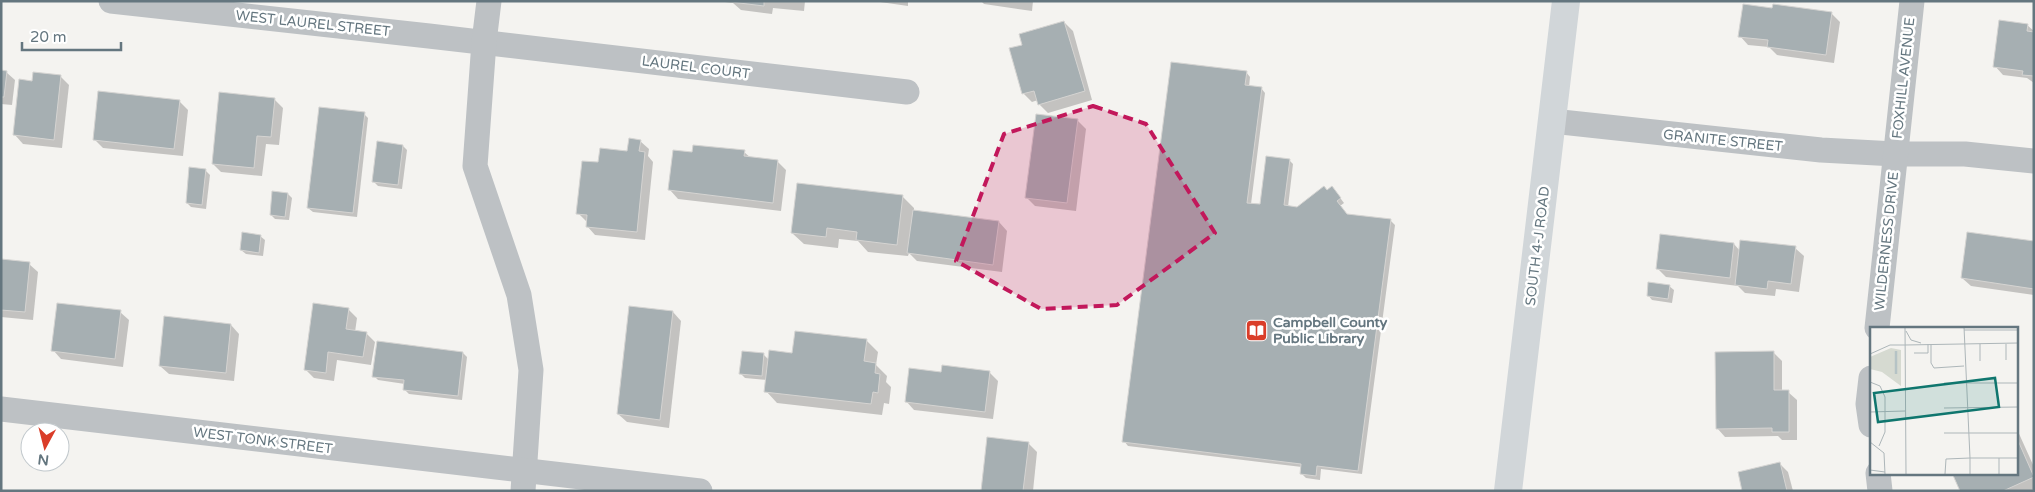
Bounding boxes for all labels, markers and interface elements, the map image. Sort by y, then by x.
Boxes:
street label: WEST LAUREL STREET [235,7,392,40]
street label: FOXHILL AVENUE [1889,16,1918,140]
scale bar [22,20,121,52]
text: 20 m [30,28,67,46]
street label: LAUREL COURT [641,52,752,83]
street label: GRANITE STREET [1662,126,1784,155]
street label: WILDERNESS DRIVE [1871,171,1902,311]
street label: SOUTH 4-J ROAD [1522,185,1553,307]
place label: Campbell County Public Library [1273,314,1388,347]
library icon: Campbell County Public Library [1245,318,1269,342]
inset map [1870,327,2018,474]
north arrow [20,422,70,472]
street label: WEST TONK STREET [192,424,334,458]
text: N [37,450,50,469]

